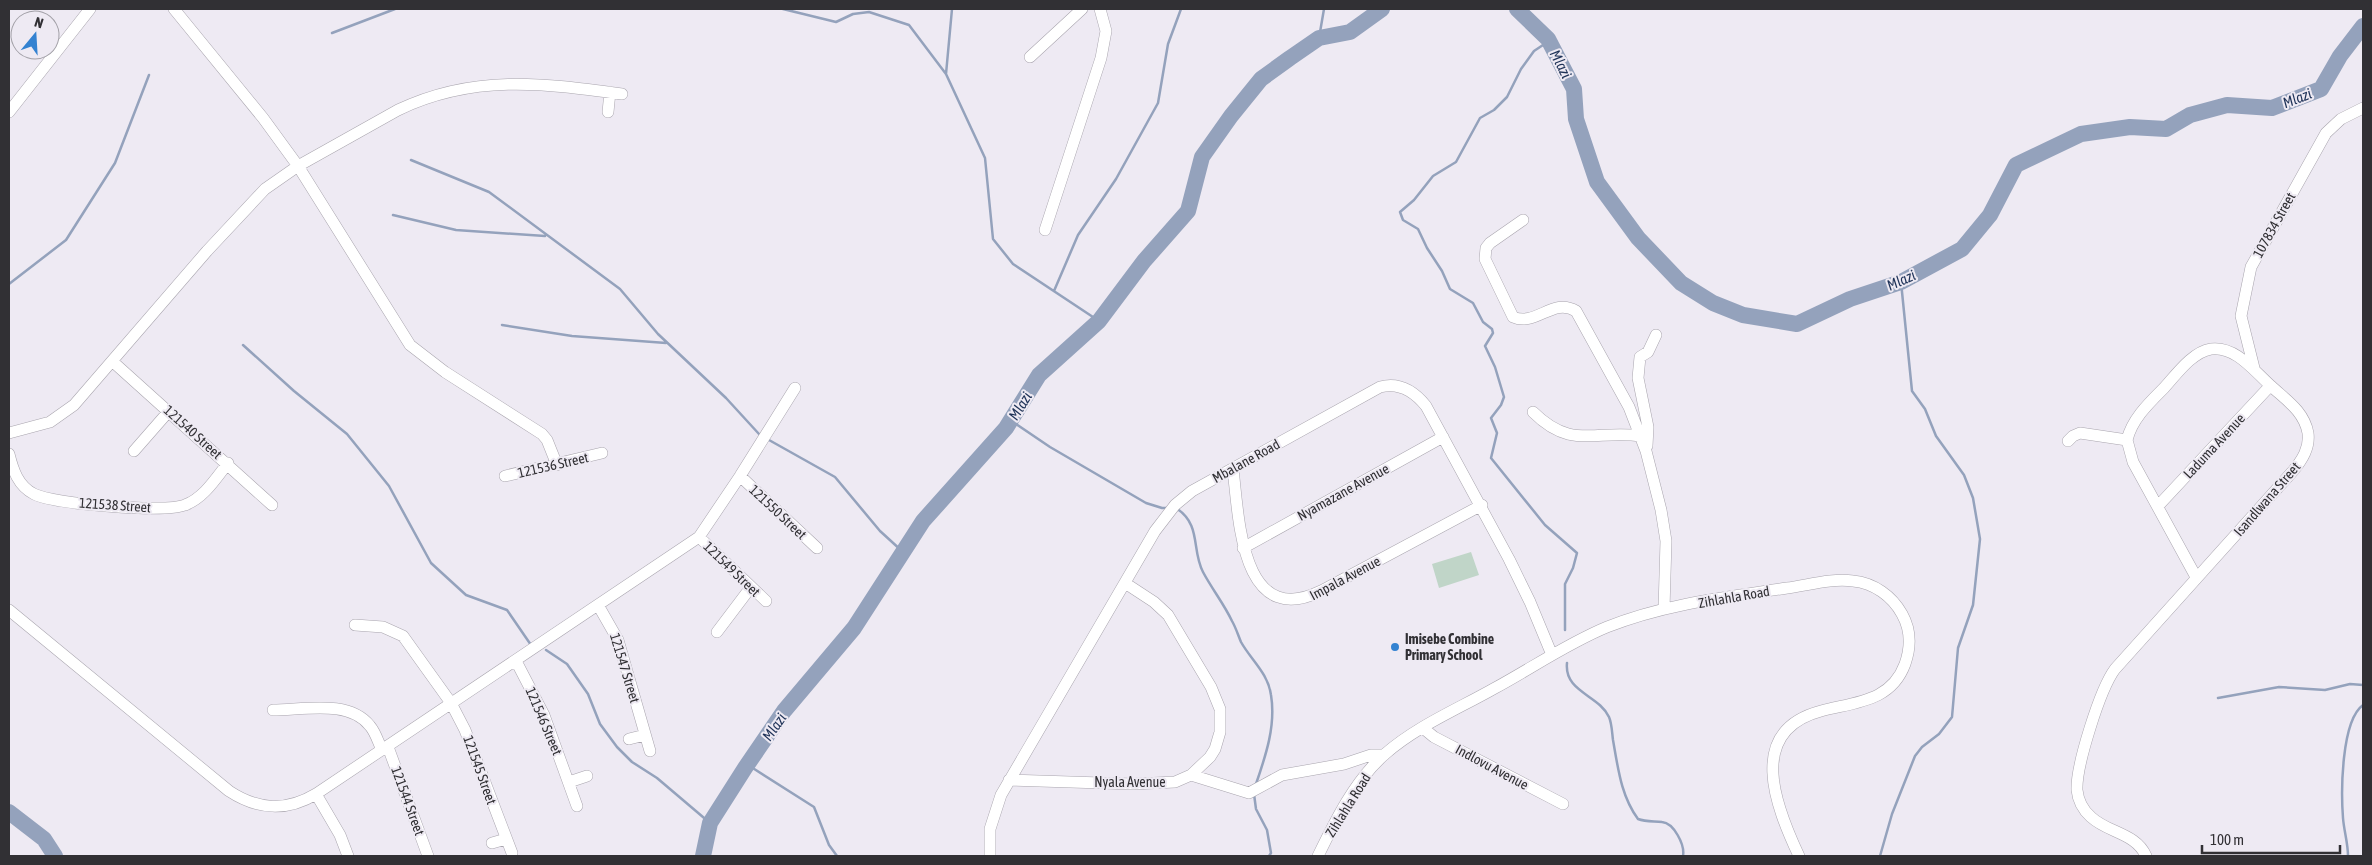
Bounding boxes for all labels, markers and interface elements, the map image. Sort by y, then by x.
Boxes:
north arrow [10,10,60,60]
text: N [33,14,45,32]
water label: Mlazi [1547,47,1576,82]
water label: Mlazi [2280,85,2314,111]
street label: 107834 Street [2250,190,2298,260]
water label: Mlazi [1884,266,1918,294]
water label: Mlazi [1005,388,1035,423]
street label: 121540 Street [161,402,225,462]
street label: Laduma Avenue [2180,410,2248,482]
street label: Mbalane Road [1210,436,1282,486]
street label: 121536 Street [516,449,590,481]
street label: Isandlwana Street [2231,459,2303,539]
street label: Nyamazane Avenue [1294,460,1392,524]
street label: 121550 Street [746,482,810,542]
street label: 121538 Street [78,495,152,515]
street label: 121549 Street [701,538,763,600]
street label: Impala Avenue [1307,553,1383,603]
street label: Zihlahla Road [1697,583,1771,611]
street label: 121547 Street [607,631,643,705]
place label: Imisebe Combine Primary School [1405,631,1494,663]
marker: Imisebe Combine Primary School [1389,641,1401,653]
street label: 121546 Street [523,685,565,757]
water label: Mlazi [759,710,790,744]
street label: 121545 Street [460,733,500,807]
street label: Indlovu Avenue [1453,741,1531,793]
street label: 121544 Street [388,764,428,838]
street label: Zihlahla Road [1322,770,1374,840]
street label: Nyala Avenue [1094,774,1166,790]
scale bar [2202,822,2340,854]
text: 100 m [2210,831,2244,848]

